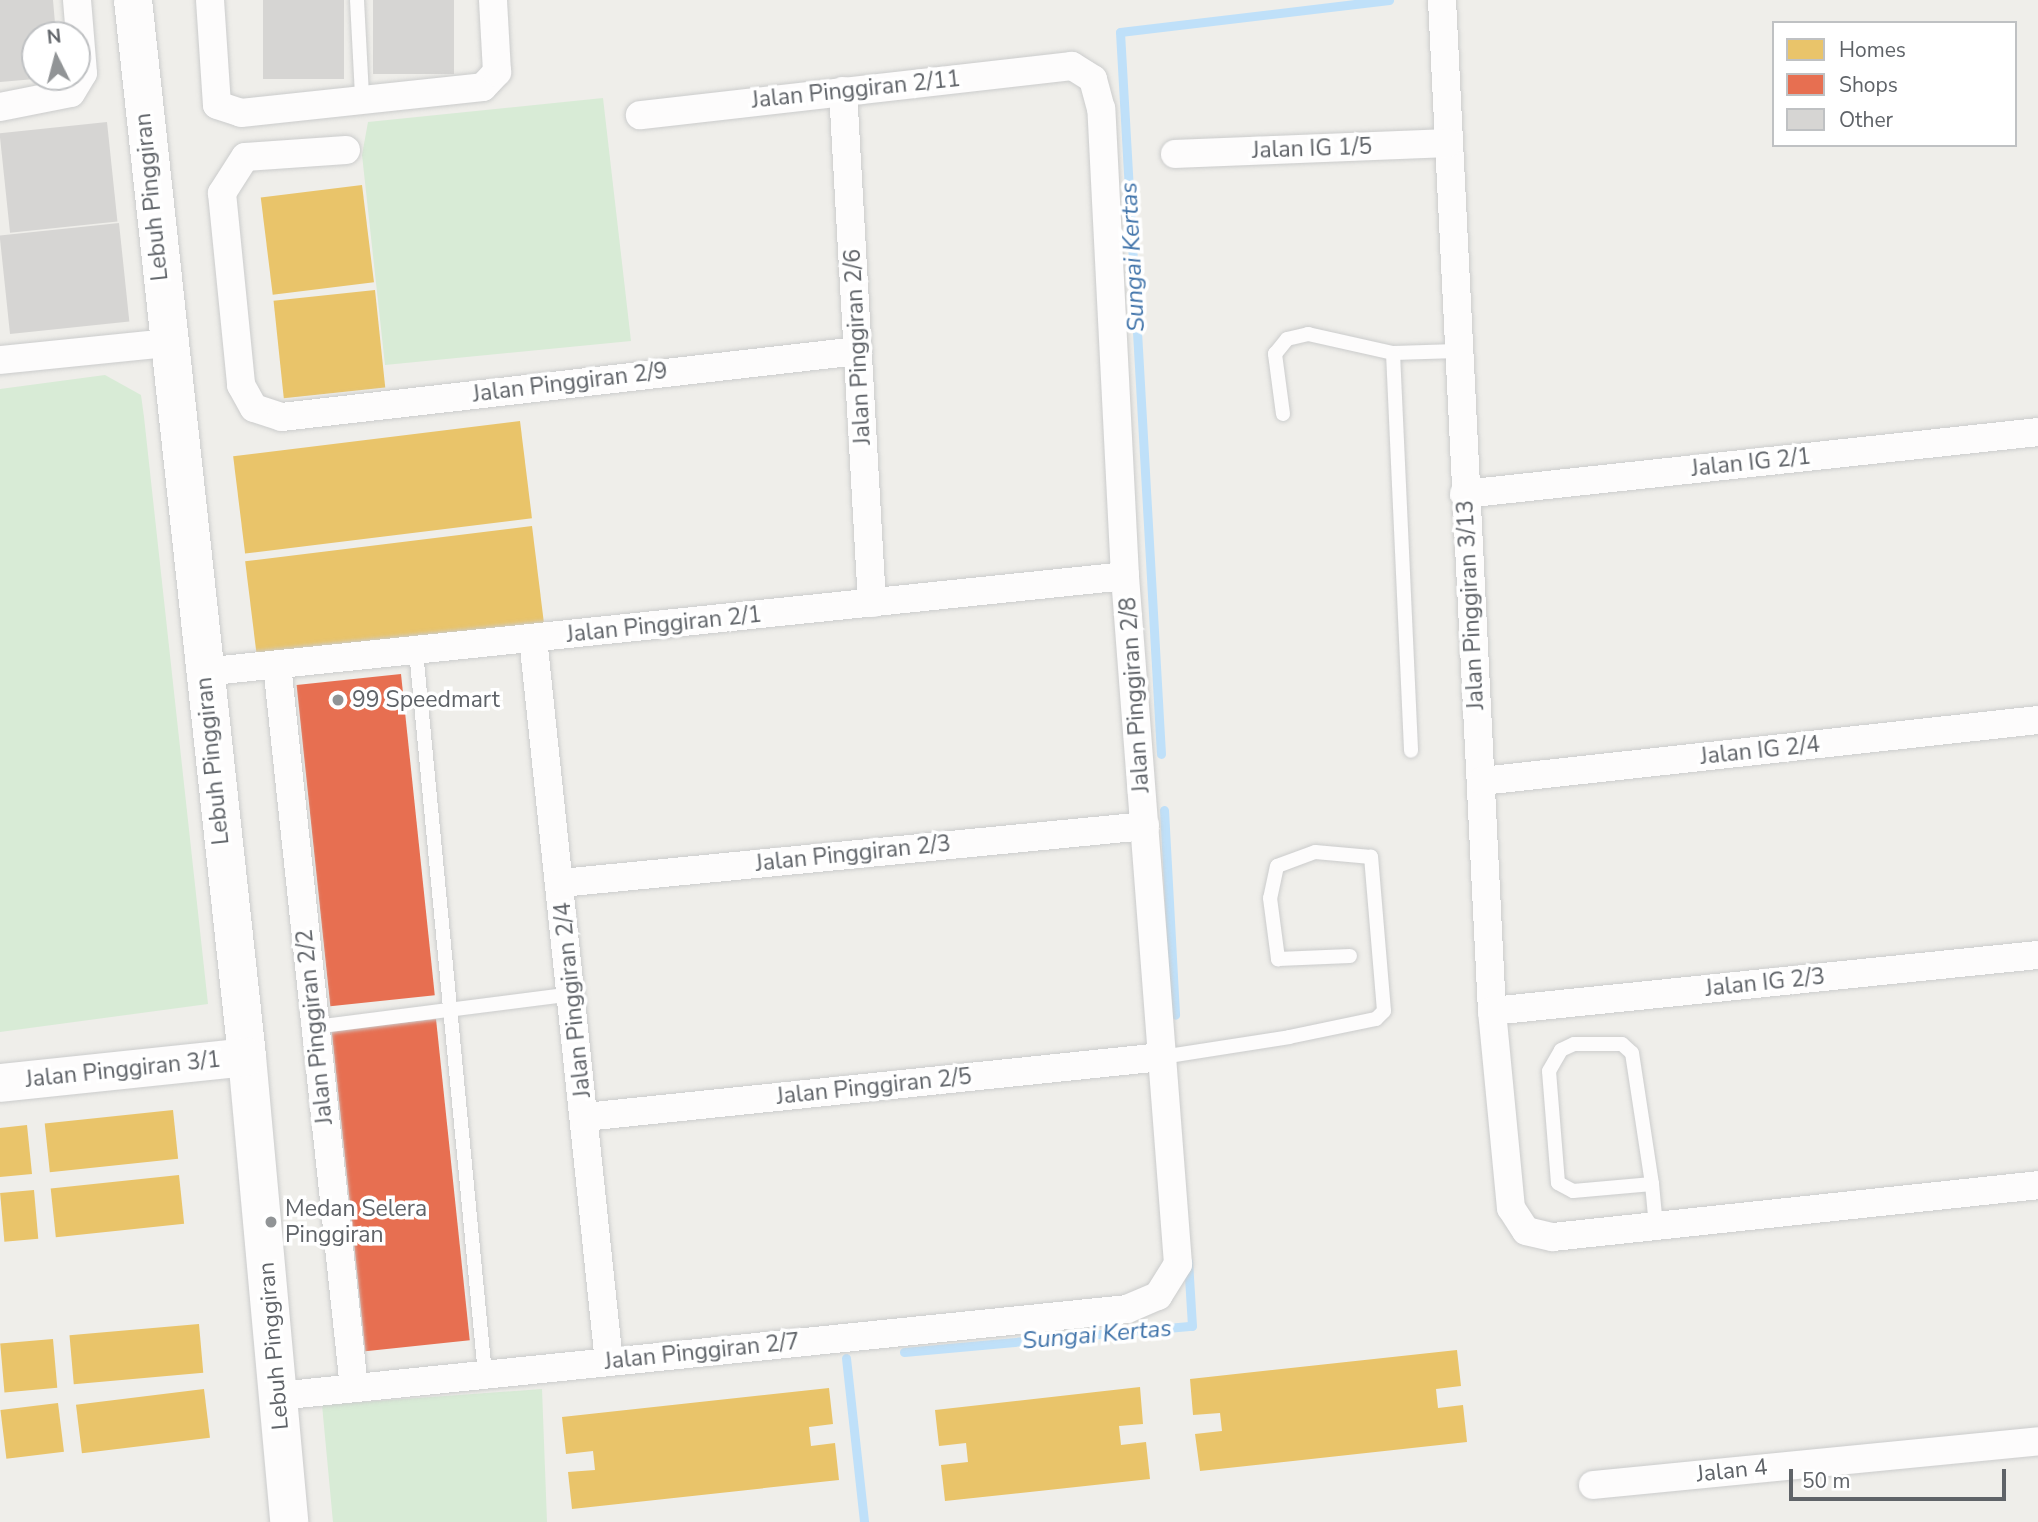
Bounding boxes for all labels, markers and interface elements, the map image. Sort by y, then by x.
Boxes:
north arrow [21,21,91,91]
legend [1772,21,2017,147]
text: N [46,23,62,51]
text: Homes [1839,36,1906,64]
street label: Jalan Pinggiran 2/11 [750,65,962,115]
text: Shops [1839,71,1898,99]
text: Other [1839,106,1893,134]
street label: Lebuh Pinggiran [129,112,175,282]
street label: Jalan IG 1/5 [1251,133,1373,165]
water label: Sungai Kertas [1115,181,1151,333]
street label: Jalan Pinggiran 2/6 [839,248,877,446]
street label: Jalan Pinggiran 2/9 [471,357,669,409]
street label: Jalan IG 2/1 [1690,443,1812,483]
street label: Jalan Pinggiran 3/13 [1452,499,1490,711]
street label: Jalan Pinggiran 2/8 [1114,596,1156,794]
street label: Jalan Pinggiran 2/1 [565,601,763,649]
street label: Lebuh Pinggiran [190,676,236,846]
place label: 99 Speedmart [352,686,500,714]
marker: 99 Speedmart [330,692,346,708]
street label: Jalan IG 2/4 [1699,731,1821,771]
street label: Jalan Pinggiran 2/3 [754,830,952,878]
street label: Jalan Pinggiran 2/4 [549,901,597,1099]
street label: Jalan Pinggiran 2/2 [291,928,339,1126]
street label: Jalan IG 2/3 [1704,963,1826,1003]
street label: Jalan Pinggiran 3/1 [24,1046,222,1094]
street label: Jalan Pinggiran 2/5 [775,1063,973,1111]
place label: Medan Selera Pinggiran [285,1195,427,1249]
marker: Medan Selera Pinggiran [263,1214,279,1230]
street label: Lebuh Pinggiran [253,1261,295,1431]
water label: Sungai Kertas [1021,1314,1173,1356]
street label: Jalan Pinggiran 2/7 [603,1328,801,1376]
street label: Jalan 4 [1695,1454,1769,1488]
scale bar [1793,1456,2010,1500]
text: 50 m [1802,1467,1851,1495]

